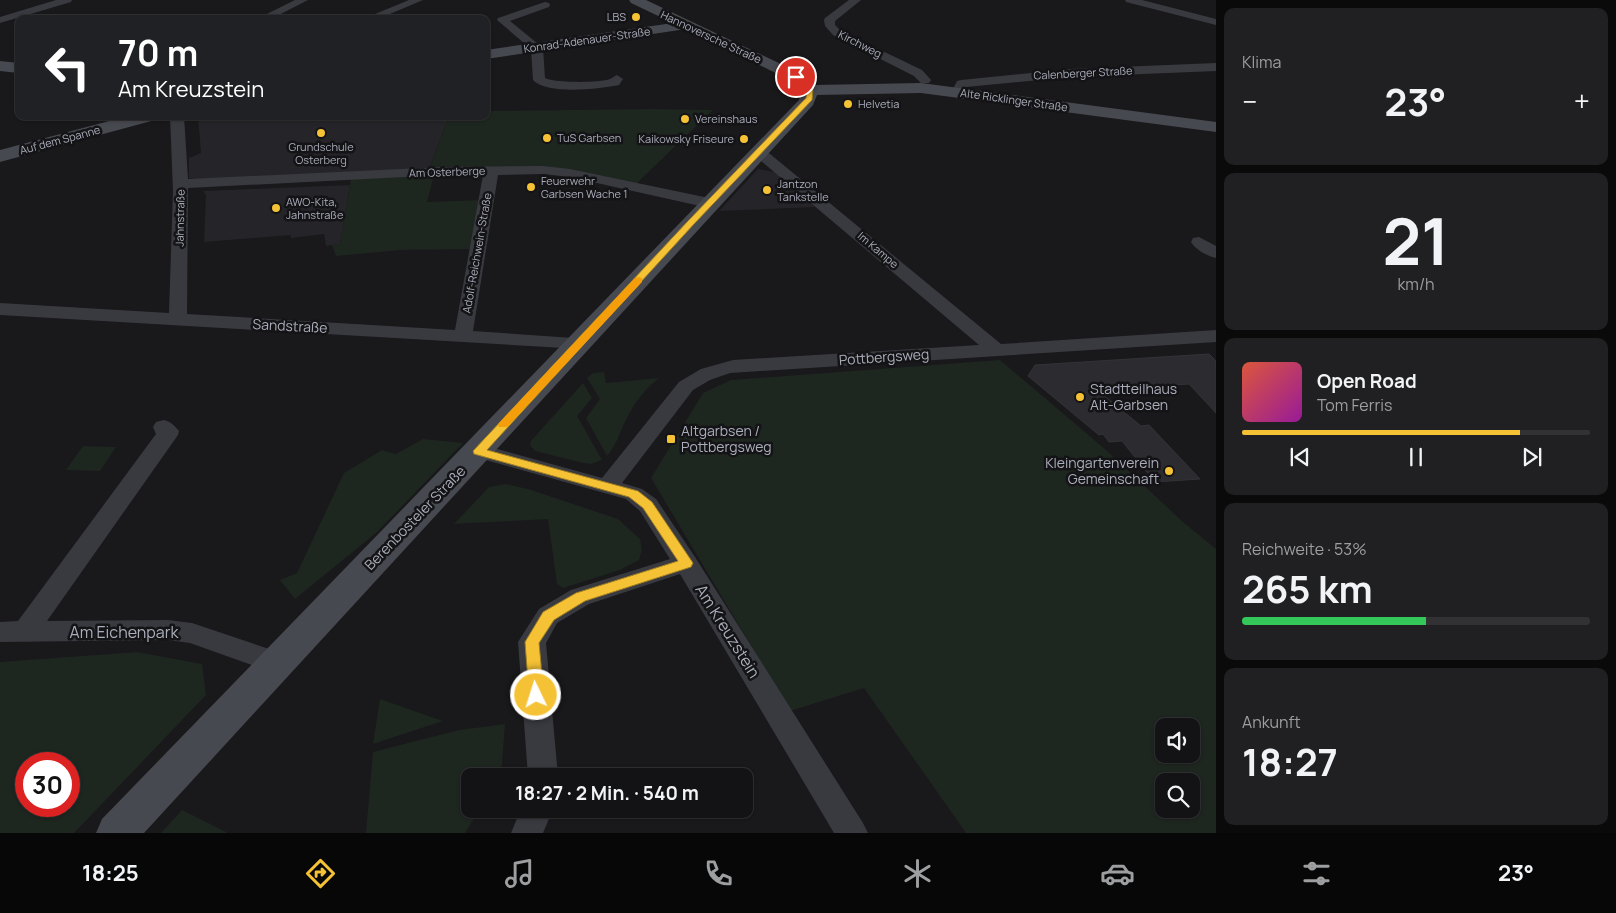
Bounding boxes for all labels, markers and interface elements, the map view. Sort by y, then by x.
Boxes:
street label: Hannoversche Straße [658,7,765,67]
place label: LBS [607,9,626,24]
marker: LBS [630,11,642,23]
street label: Konrad-Adenauer-Straße [523,23,652,56]
street label: Kirchweg [836,26,884,61]
text: 70 m [118,29,198,77]
icon: left [35,35,100,100]
text: Klima [1242,51,1281,73]
pin [775,56,817,98]
street label: Calenberger Straße [1033,62,1133,83]
icon: arrive [782,63,810,91]
text: Am Kreuzstein [118,74,264,104]
text: 23° [1385,75,1446,127]
text: − [1242,82,1257,120]
text: + [1574,82,1590,120]
street label: Alte Ricklinger Straße [959,85,1069,115]
place label: Helvetia [858,96,899,111]
marker: Helvetia [842,98,854,110]
place label: Vereinshaus [695,111,758,126]
marker: Vereinshaus [679,113,691,125]
street label: Auf dem Spanne [18,121,102,157]
marker: Grundschule Osterberg [315,127,327,139]
place label: TuS Garbsen [557,130,621,145]
place label: Kaikowsky Friseure [639,131,735,146]
marker: TuS Garbsen [541,132,553,144]
marker: Kaikowsky Friseure [738,133,750,145]
place label: Grundschule Osterberg [288,139,354,167]
street label: Am Osterberge [409,163,486,180]
place label: Feuerwehr Garbsen Wache 1 [541,173,628,201]
place label: Jantzon Tankstelle [777,176,829,204]
marker: Feuerwehr Garbsen Wache 1 [525,181,537,193]
marker: Jantzon Tankstelle [761,184,773,196]
street label: Jahnstraße [172,189,188,247]
street label: Adolf-Reichwein-Straße [459,191,495,314]
place label: AWO-Kita, Jahnstraße [286,194,344,222]
text: 21 [1382,196,1450,285]
marker: AWO-Kita, Jahnstraße [270,202,282,214]
street label: Im Kampe [855,228,902,271]
text: km/h [1397,273,1435,295]
street label: Sandstraße [252,314,328,337]
street label: Pottbergsweg [838,344,930,369]
text: Open Road [1317,368,1417,394]
place label: Stadtteilhaus Alt-Garbsen [1090,379,1177,414]
marker: Stadtteilhaus Alt-Garbsen [1074,391,1086,403]
text: Tom Ferris [1317,394,1392,416]
place label: Altgarbsen / Pottbergsweg [681,421,772,456]
marker: Altgarbsen / Pottbergsweg [665,433,677,445]
icon: previous [1286,443,1314,471]
icon: pause [1402,443,1430,471]
icon: next [1518,443,1546,471]
place label: Kleingartenverein Gemeinschaft [1045,453,1159,488]
street label: Berenbosteler Straße [360,461,469,574]
marker: Kleingartenverein Gemeinschaft [1163,465,1175,477]
text: Reichweite · 53% [1242,538,1367,560]
text: 265 km [1242,562,1373,614]
street label: Am Kreuzstein [690,580,766,682]
street label: Am Eichenpark [70,621,179,643]
position arrow [509,668,561,720]
text: Ankunft [1242,711,1301,733]
map controls [1155,718,1200,818]
button: sound [1155,718,1200,763]
text: 18:27 [1242,735,1338,787]
speed limit sign: 30 [15,752,80,817]
button: search [1155,773,1200,818]
text: 18:27 · 2 Min. · 540 m [515,780,699,806]
icon: directions [303,856,338,891]
icon: music [502,856,537,891]
icon: phone [701,856,736,891]
icon: climate [900,856,935,891]
icon: car [1100,856,1135,891]
icon: filters [1299,856,1334,891]
text: 18:25 [82,858,139,888]
text: 23° [1498,858,1534,888]

